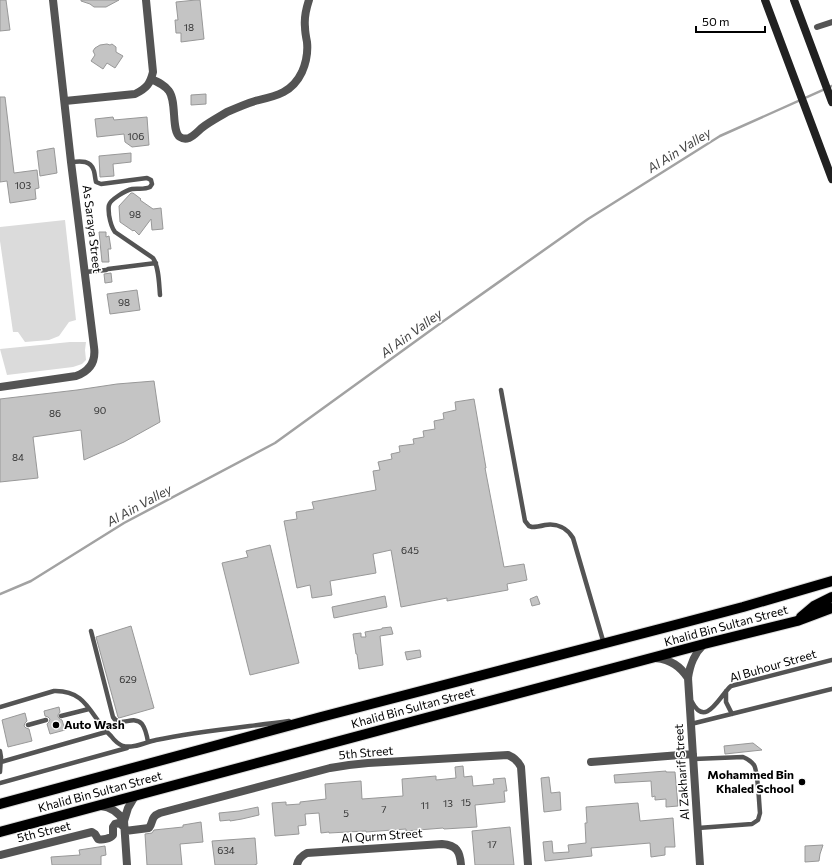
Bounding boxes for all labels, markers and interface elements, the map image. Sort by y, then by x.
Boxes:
scale bar [696,8,765,34]
text: 50 m [702,14,730,28]
house number: 18 [184,21,194,33]
water label: Al Ain Valley [643,123,715,176]
house number: 106 [128,130,144,142]
house number: 103 [15,179,32,191]
street label: As Saraya Street [81,184,105,274]
house number: 98 [129,208,141,220]
house number: 98 [118,296,130,308]
water label: Al Ain Valley [376,305,446,361]
house number: 90 [94,404,106,416]
house number: 86 [49,407,61,419]
house number: 84 [12,451,24,463]
water label: Al Ain Valley [103,480,176,530]
house number: 645 [401,544,419,556]
street label: Khalid Bin Sultan Street [662,602,789,648]
street label: Al Buhour Street [728,646,818,684]
house number: 629 [119,673,137,685]
street label: Khalid Bin Sultan Street [349,684,476,730]
place label: Auto Wash [64,717,125,731]
marker: Auto Wash [51,720,61,730]
street label: Al Zakharif Street [671,723,691,821]
street label: 5th Street [338,743,394,761]
place label: Mohammed Bin Khaled School [707,767,794,795]
street label: Khalid Bin Sultan Street [36,768,163,814]
marker: Mohammed Bin Khaled School [797,777,807,787]
house number: 15 [461,796,471,808]
house number: 13 [443,797,453,809]
house number: 11 [421,799,429,811]
house number: 7 [381,803,387,815]
house number: 5 [343,807,349,819]
street label: 5th Street [15,818,72,844]
street label: Al Qurm Street [341,825,423,845]
house number: 17 [487,838,497,850]
house number: 634 [217,844,235,856]

